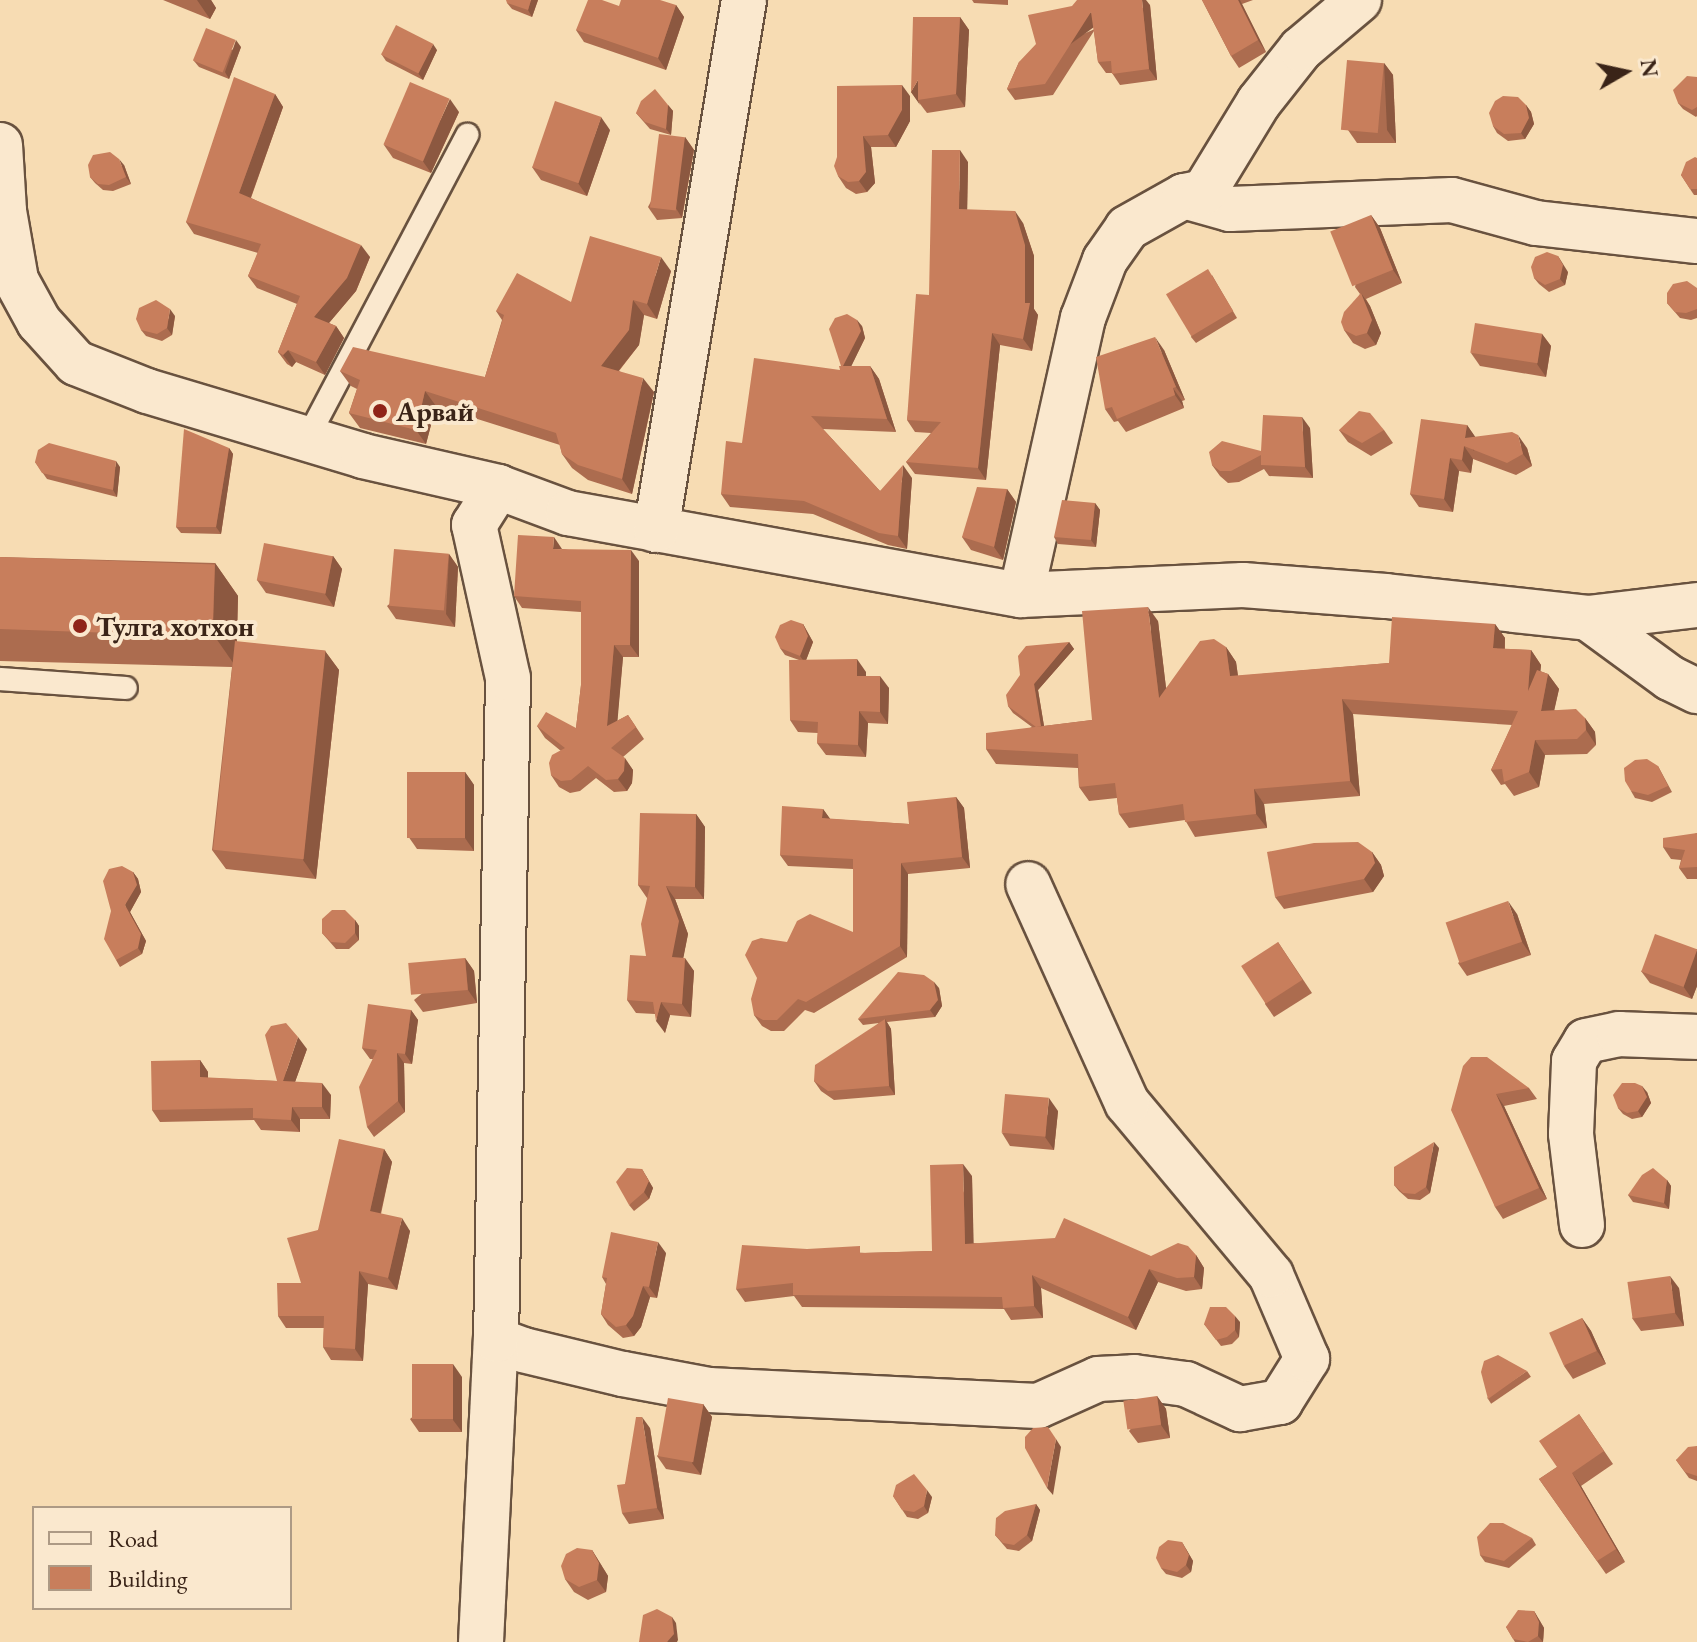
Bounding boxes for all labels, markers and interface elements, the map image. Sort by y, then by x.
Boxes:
north arrow [1585,32,1665,112]
text: N [1633,57,1665,79]
place label: Арвай [396,394,474,428]
marker: Арвай [371,402,389,420]
place label: Тулга хотхон [96,609,254,643]
marker: Тулга хотхон [71,617,89,635]
legend [32,1506,292,1610]
text: Road [108,1523,158,1554]
text: Building [108,1563,188,1594]

